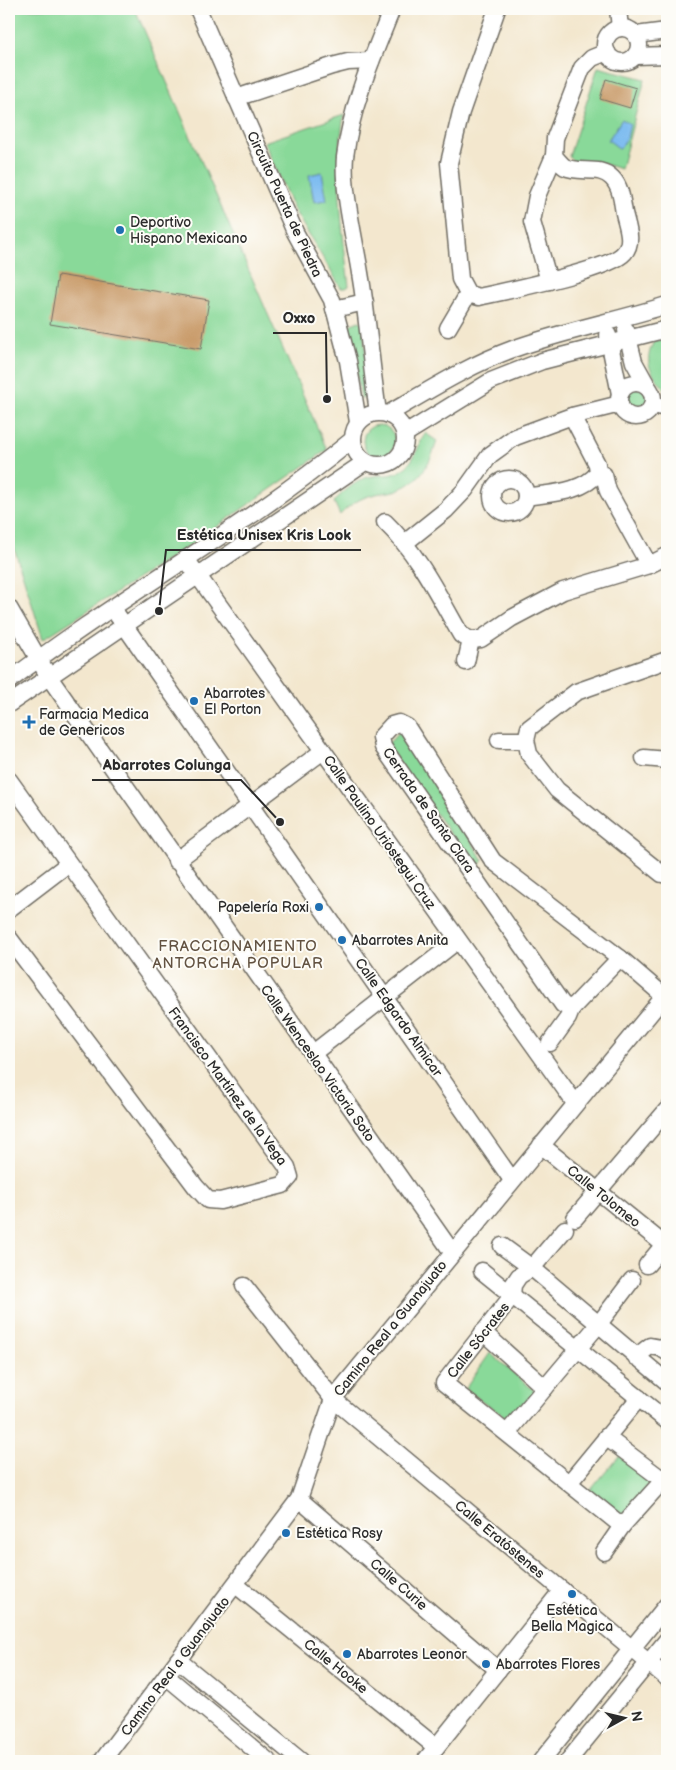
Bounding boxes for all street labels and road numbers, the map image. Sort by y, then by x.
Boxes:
street label: Circuito Puerta de Piedra [243,129,326,280]
street label: Cerrada de Santa Clara [379,744,478,876]
street label: Calle Paulino Urióstegui Cruz [320,752,440,913]
street label: Calle Edgardo Almicar [351,955,446,1081]
street label: Calle Wenceslao Victoria Soto [257,982,378,1145]
street label: Francisco Martínez de la Vega [164,1004,291,1169]
street label: Calle Tolomeo [564,1162,644,1231]
street label: Camino Real a Guanajuato [330,1257,451,1400]
street label: Calle Sócrates [444,1299,513,1382]
street label: Calle Eratóstenes [451,1497,548,1582]
street label: Calle Curie [366,1555,431,1614]
street label: Camino Real a Guanajuato [117,1593,233,1739]
street label: Calle Hooke [300,1635,371,1697]

